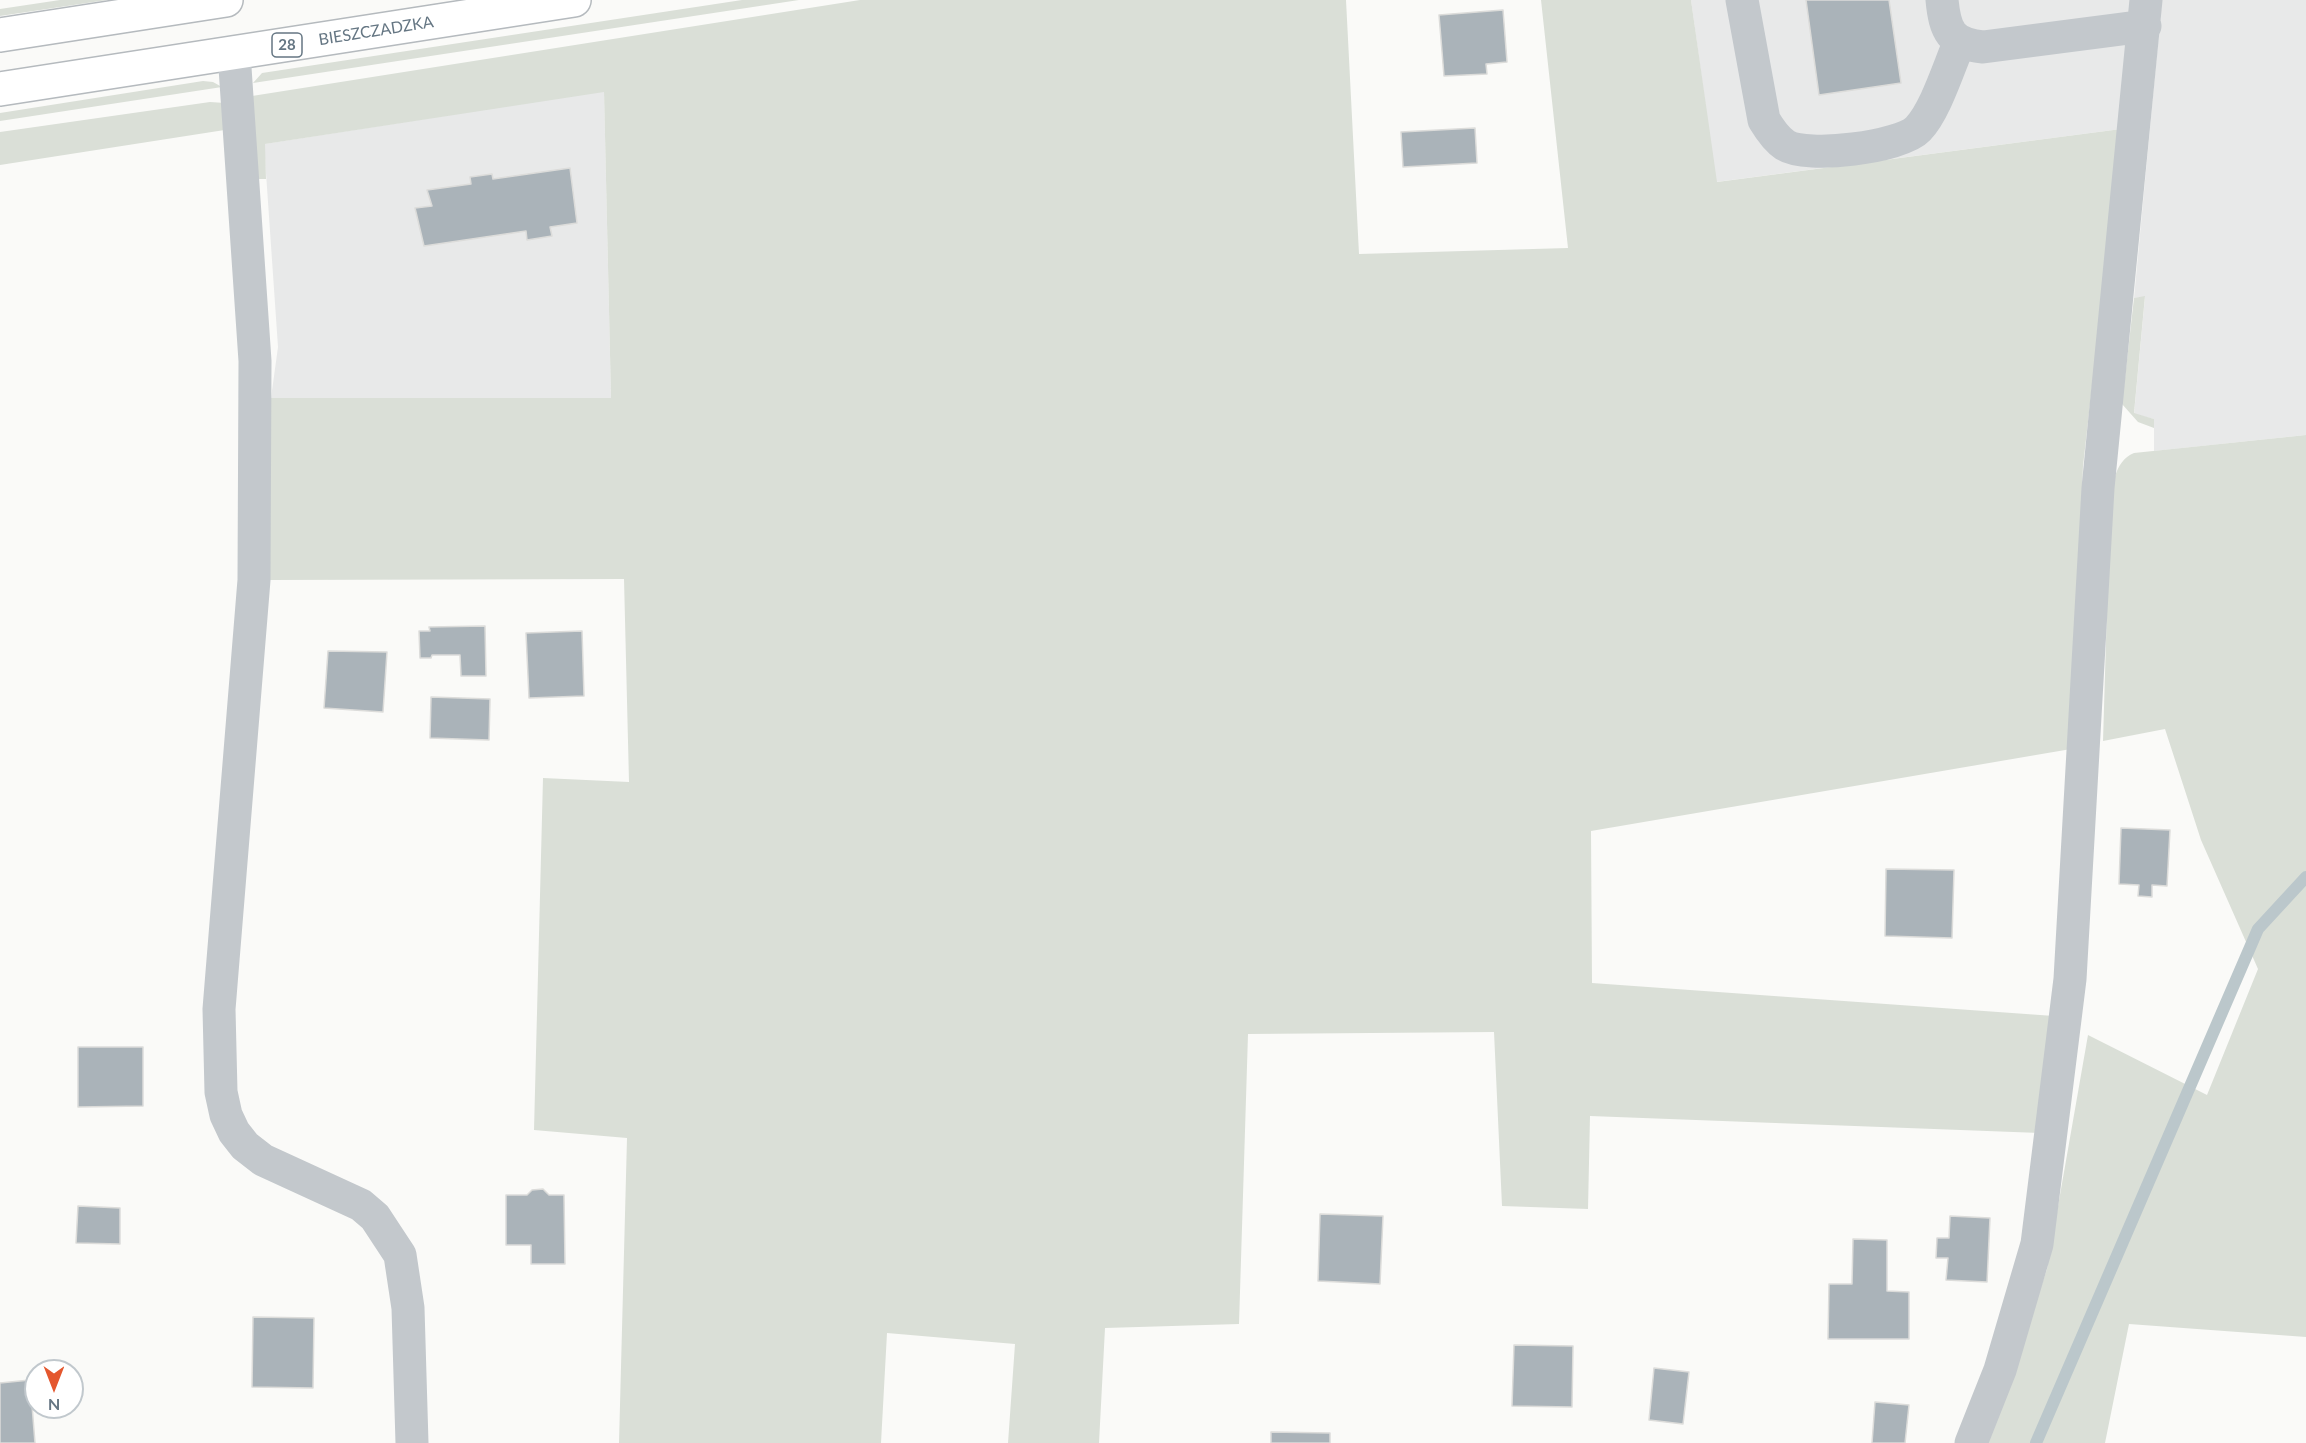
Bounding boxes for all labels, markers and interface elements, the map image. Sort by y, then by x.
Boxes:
street label: BIESZCZADZKA [317,12,435,50]
road number: 28 [272,33,302,57]
north arrow [24,1359,84,1419]
text: N [48,1396,60,1415]

